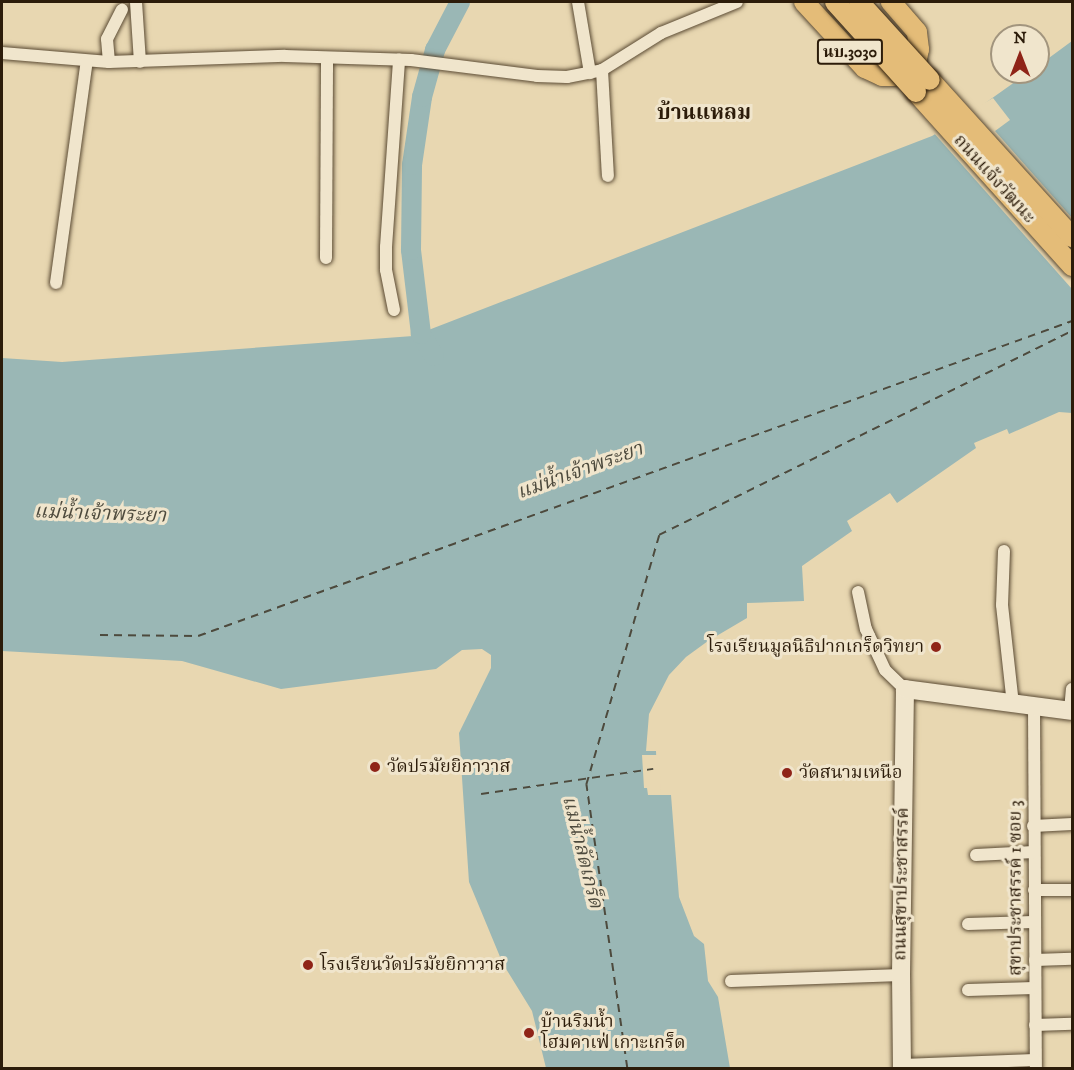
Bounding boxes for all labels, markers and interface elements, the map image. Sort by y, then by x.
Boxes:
north arrow [990,24,1050,84]
text: N [1013,28,1027,48]
road number: นบ.3030 [816,39,884,65]
district label: บ้านแหลม [657,100,751,126]
street label: ถนนแจ้งวัฒนะ [948,130,1040,228]
water label: แม่น้ำเจ้าพระยา [514,437,646,505]
water label: แม่น้ำเจ้าพระยา [34,500,166,528]
place label: โรงเรียนมูลนิธิปากเกร็ดวิทยา [707,636,924,658]
marker: โรงเรียนมูลนิธิปากเกร็ดวิทยา [929,640,943,654]
place label: วัดปรมัยยิกาวาส [387,756,510,778]
marker: วัดปรมัยยิกาวาส [368,760,382,774]
place label: วัดสนามเหนือ [799,762,902,784]
marker: วัดสนามเหนือ [780,766,794,780]
water label: แม่น้ำลัดเกร็ด [556,793,608,911]
street label: สุขาประชาสรรค์ 1 ซอย 3 [1005,800,1027,976]
street label: ถนนสุขาประชาสรรค์ [890,807,914,961]
place label: โรงเรียนวัดปรมัยยิกาวาส [320,954,505,976]
marker: โรงเรียนวัดปรมัยยิกาวาส [301,958,315,972]
place label: บ้านริมน้ำ โฮมคาเฟ่ เกาะเกร็ด [541,1012,685,1054]
marker: บ้านริมน้ำ โฮมคาเฟ่ เกาะเกร็ด [522,1026,536,1040]

